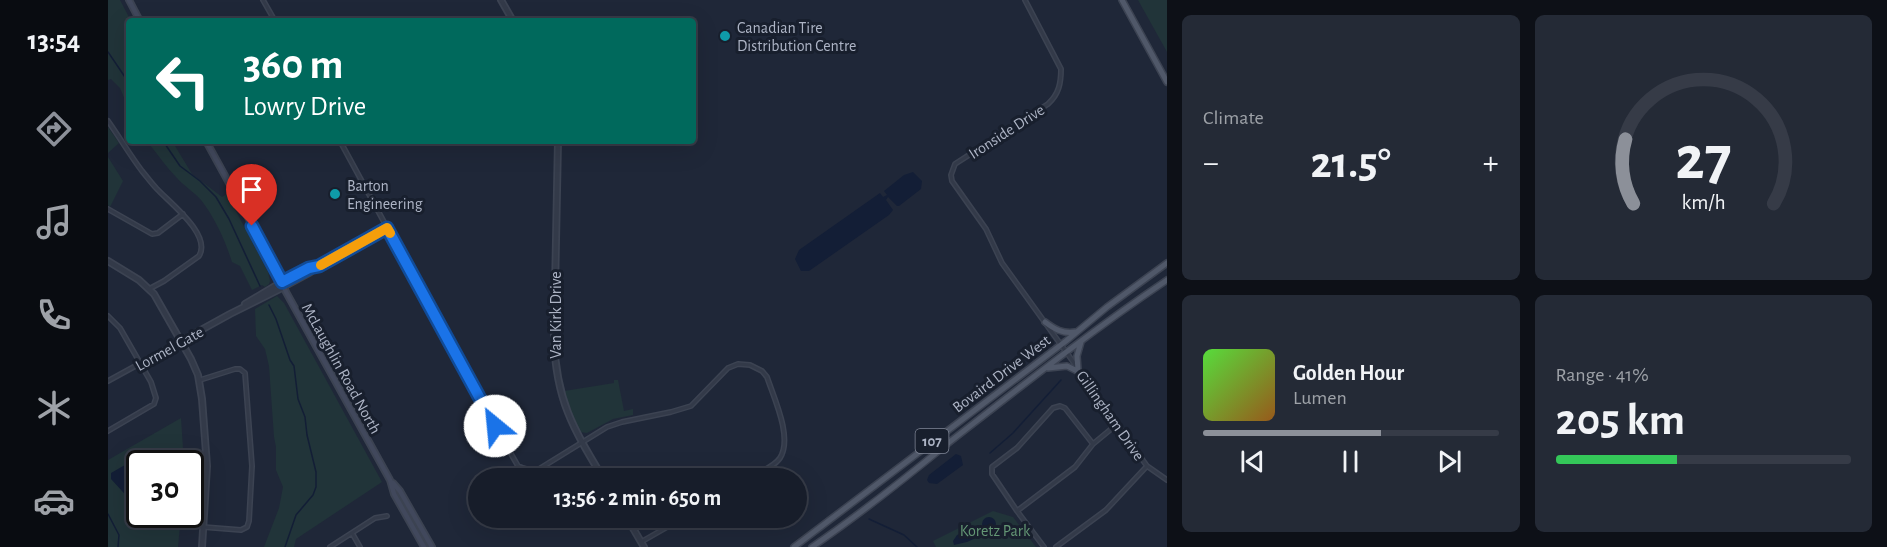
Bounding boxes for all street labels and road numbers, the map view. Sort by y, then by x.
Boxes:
street label: Ironside Drive [966,102,1047,162]
street label: Van Kirk Drive [548,271,564,359]
street label: McLaughlin Road North [299,301,384,436]
street label: Lormel Gate [133,324,206,374]
street label: Bovaird Drive West [950,332,1053,416]
street label: Gillingham Drive [1073,368,1147,463]
road number: 107 [916,429,948,453]

